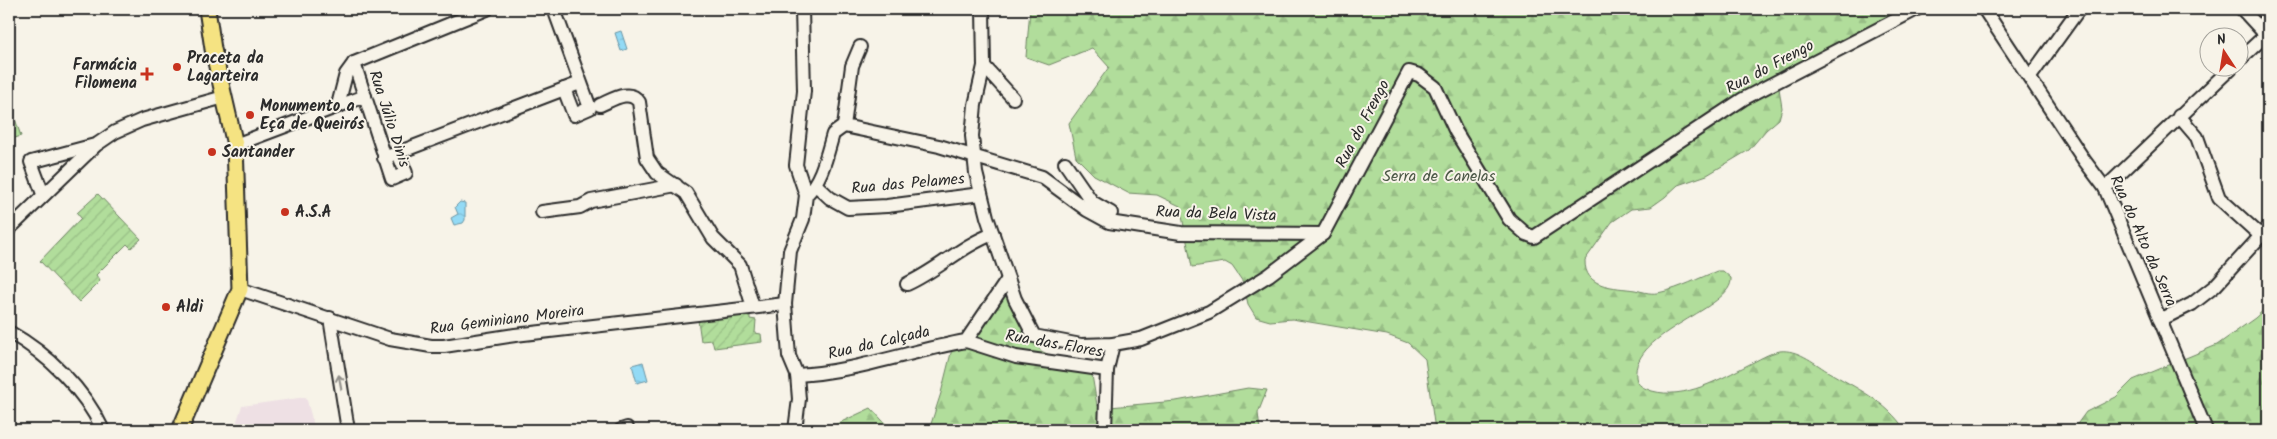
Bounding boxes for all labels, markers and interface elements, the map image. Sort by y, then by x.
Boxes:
north arrow [2200,28,2250,78]
text: N [2215,29,2228,52]
street label: Rua do Frengo [1721,33,1819,101]
place label: Praceta da Lagarteira [187,46,264,89]
place label: Farmácia Filomena [73,53,137,96]
marker: Praceta da Lagarteira [171,61,183,73]
street label: Rua Júlio Dinis [362,67,417,171]
marker: Farmácia Filomena [141,68,153,80]
street label: Rua do Frengo [1329,75,1397,173]
place label: Monumento a Eça de Queirós [260,94,365,137]
marker: Monumento a Eça de Queirós [244,109,256,121]
place label: Santander [222,140,296,165]
marker: Santander [206,146,218,158]
park label: Serra de Canelas [1383,164,1496,189]
street label: Rua das Pelames [850,167,966,201]
street label: Rua do Alto da Serra [2103,171,2183,311]
street label: Rua da Bela Vista [1155,199,1277,229]
place label: A.S.A [295,200,332,225]
marker: A.S.A [279,206,291,218]
place label: Aldi [176,295,204,320]
street label: Rua Geminiano Moreira [428,298,586,342]
marker: Aldi [160,301,172,313]
street label: Rua da Calçada [826,319,932,367]
street label: Rua das Flores [1003,323,1105,365]
one-way arrow [334,375,344,391]

